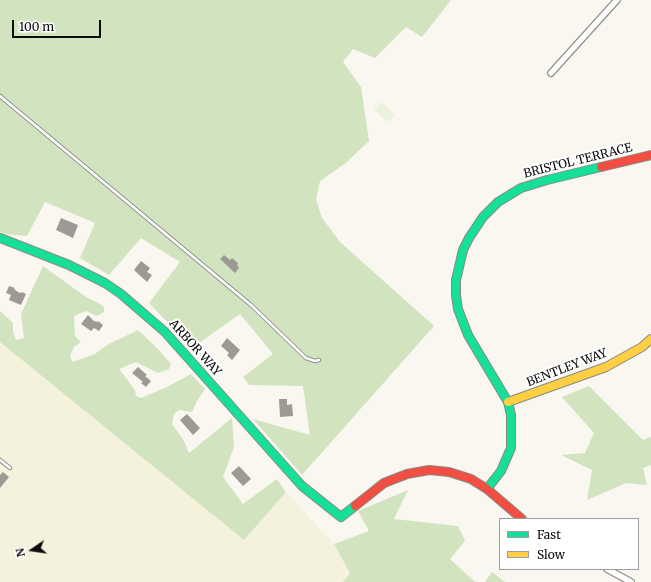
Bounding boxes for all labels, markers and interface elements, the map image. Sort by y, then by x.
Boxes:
scale bar [14,12,103,38]
text: 100 m [19,19,54,34]
street label: BRISTOL TERRACE [522,141,634,181]
street label: ARBOR WAY [166,317,224,379]
street label: BENTLEY WAY [525,346,609,390]
legend [499,518,639,570]
text: Fast [537,527,561,542]
north arrow [12,530,52,570]
text: N [13,547,28,559]
text: Slow [537,547,565,562]

